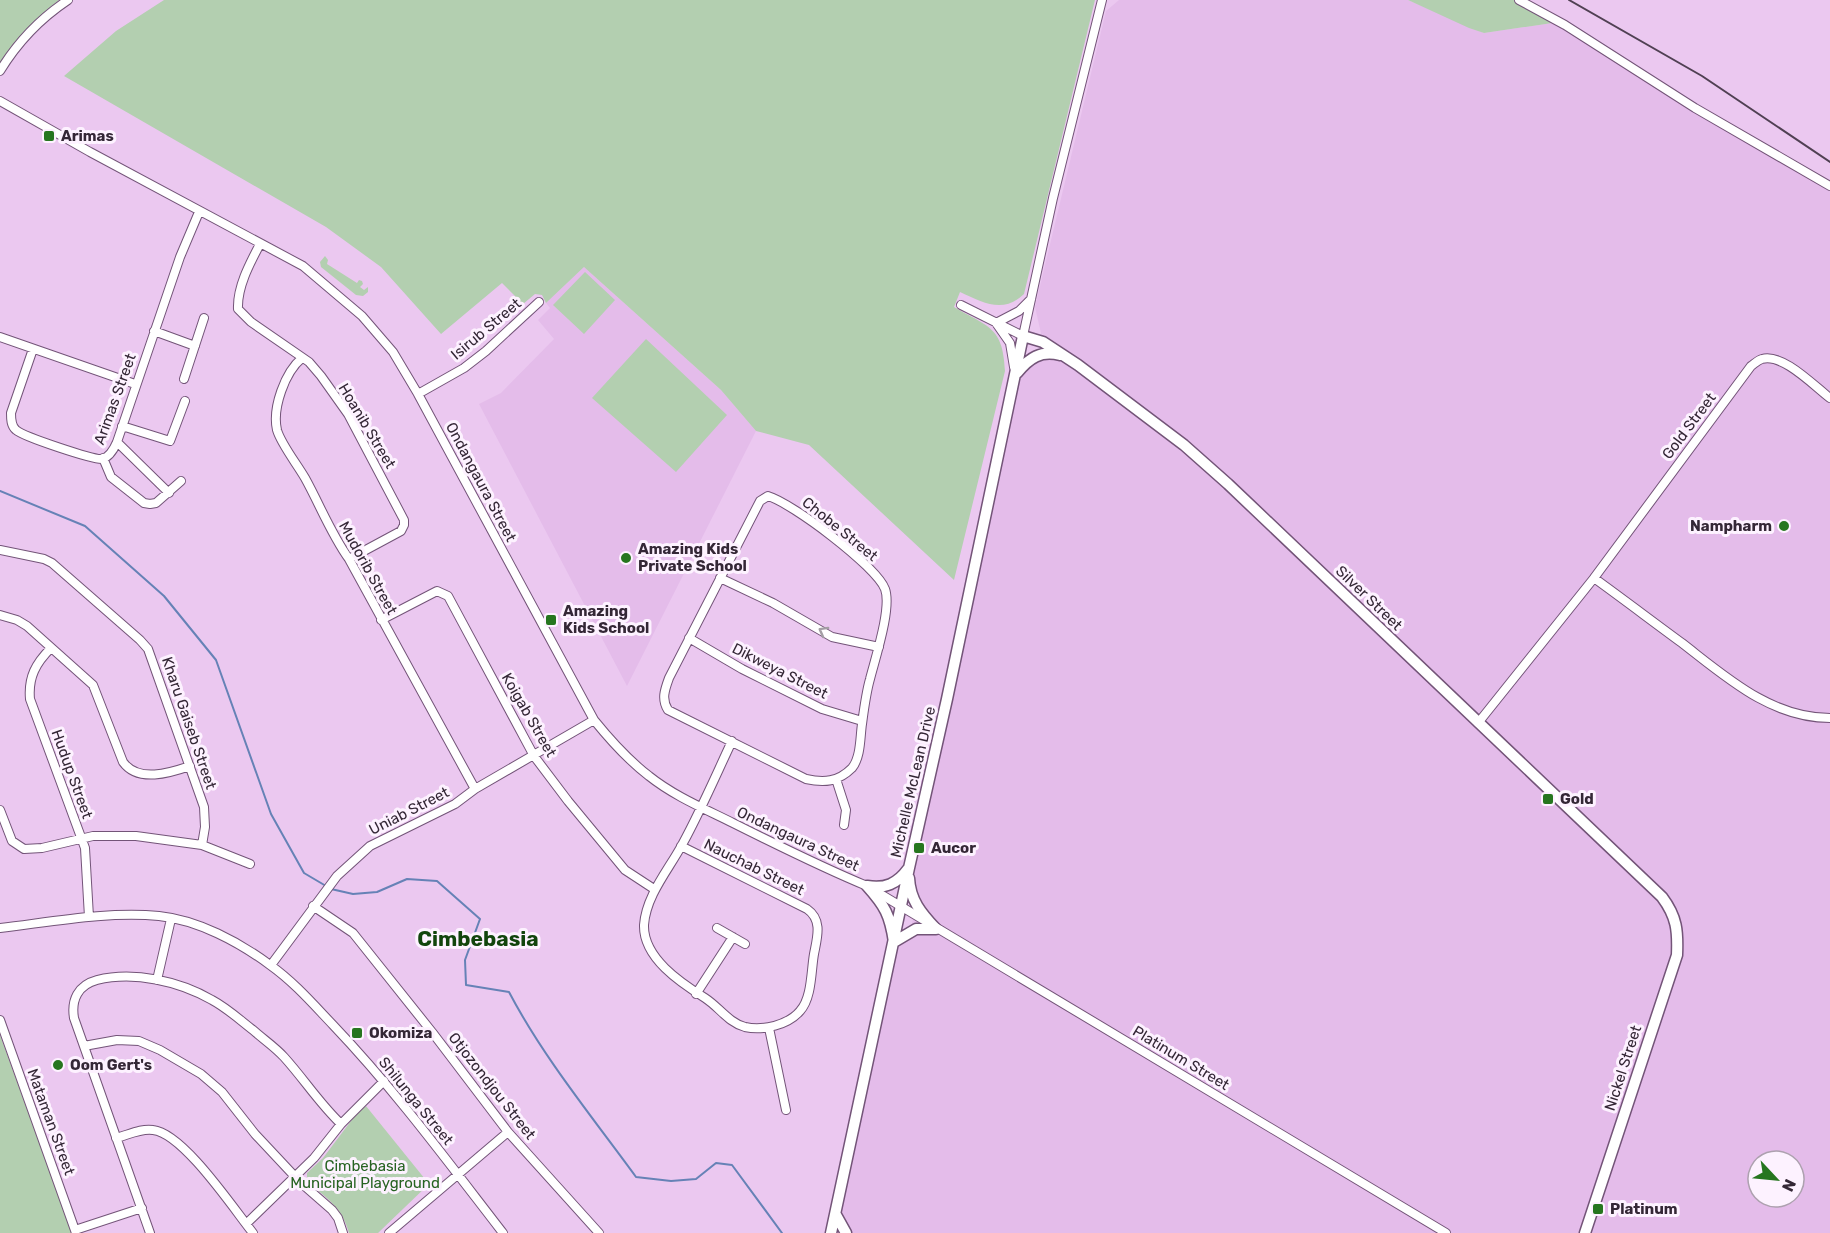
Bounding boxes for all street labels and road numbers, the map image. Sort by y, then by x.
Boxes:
street label: Isirub Street [447,294,525,364]
street label: Arimas Street [90,351,140,447]
street label: Hoanib Street [334,380,400,472]
street label: Gold Street [1658,389,1720,463]
street label: Ondangaura Street [442,419,520,545]
street label: Chobe Street [799,493,882,565]
street label: Mudorib Street [335,518,401,618]
street label: Silver Street [1332,562,1406,634]
street label: Dikweya Street [729,639,831,703]
street label: Kharu Gaiseb Street [158,654,220,792]
street label: Koigab Street [498,670,560,760]
street label: Michelle McLean Drive [887,705,939,859]
street label: Hudup Street [48,727,97,821]
street label: Uniab Street [366,783,452,839]
street label: Ondangaura Street [734,803,862,875]
street label: Nauchab Street [701,835,807,899]
street label: Platinum Street [1129,1022,1233,1094]
street label: Nickel Street [1601,1023,1645,1113]
street label: Otjozondjou Street [445,1029,540,1143]
street label: Shilunga Street [375,1053,457,1149]
street label: Mataman Street [23,1066,79,1178]

